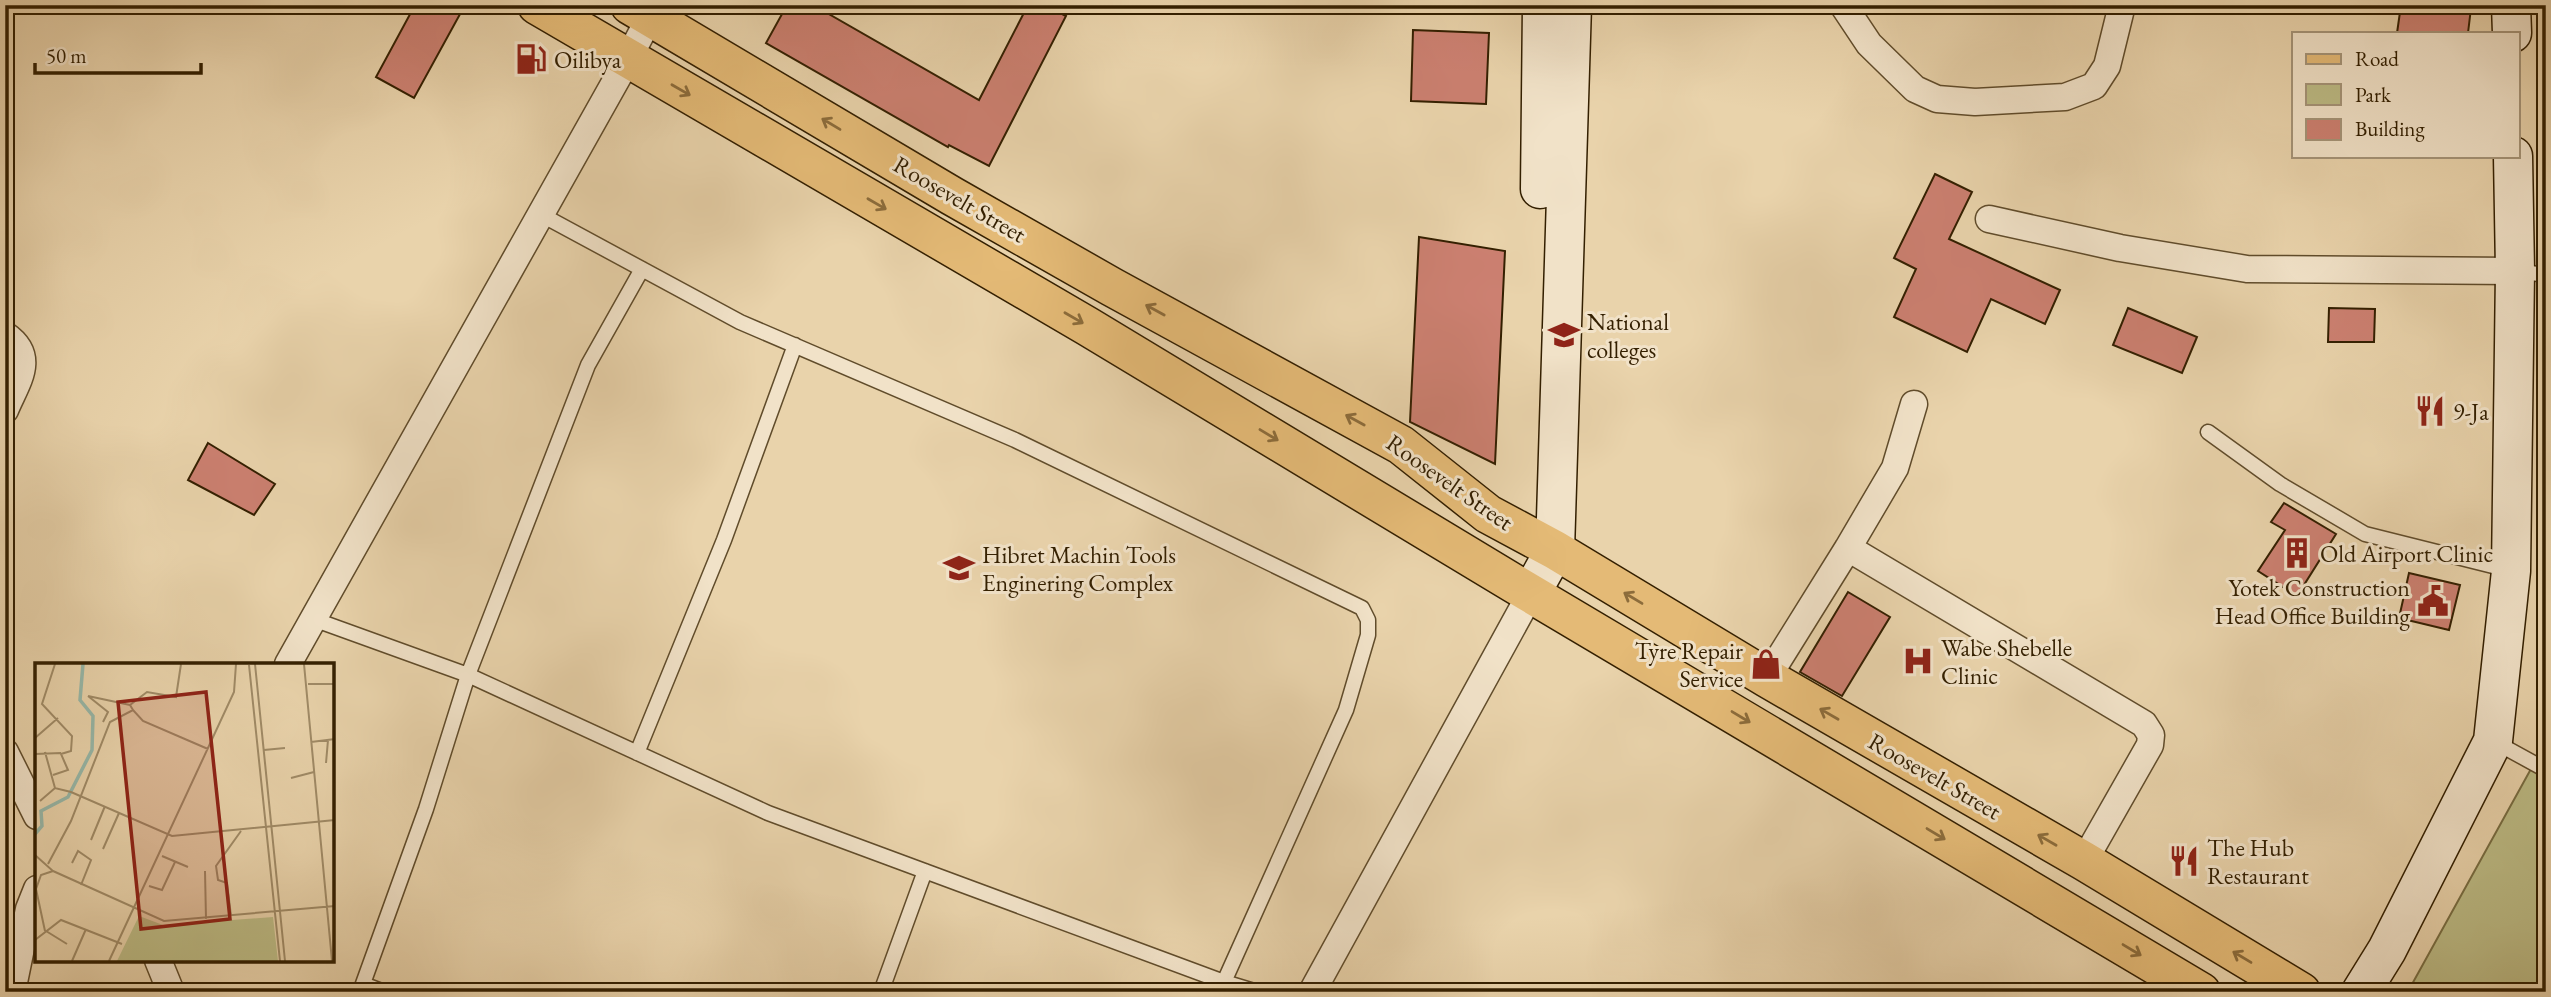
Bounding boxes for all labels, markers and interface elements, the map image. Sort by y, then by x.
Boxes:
scale bar [35,32,201,76]
legend [2292,32,2520,158]
text: 50 m [46,42,87,69]
fuel station icon: Oilibya [514,42,548,76]
place label: Oilibya [554,44,622,75]
text: Road [2355,45,2399,72]
text: Park [2355,81,2392,108]
one-way arrow [670,83,690,97]
text: Building [2355,115,2425,142]
one-way arrow [821,117,841,131]
street label: Roosevelt Street [888,149,1032,250]
one-way arrow [867,197,887,211]
one-way arrow [1146,303,1166,317]
place label: National colleges [1587,306,1669,365]
one-way arrow [1063,312,1083,326]
school or university icon: National colleges [1547,318,1581,352]
restaurant icon: 9-Ja [2413,394,2447,428]
place label: 9-Ja [2453,396,2489,427]
one-way arrow [1345,413,1366,426]
street label: Roosevelt Street [1380,427,1520,537]
one-way arrow [1259,429,1279,443]
building icon: Old Airport Clinic [2280,536,2314,570]
place label: Old Airport Clinic [2320,538,2493,569]
place label: Hibret Machin Tools Enginering Complex [982,539,1176,598]
school or university icon: Hibret Machin Tools Enginering Complex [942,551,976,585]
place label: Yotek Construction Head Office Building [2215,572,2411,631]
public building icon: Yotek Construction Head Office Building [2416,584,2450,618]
one-way arrow [1624,590,1644,604]
place label: Wabe Shebelle Clinic [1941,632,2072,691]
place label: Tyre Repair Service [1635,635,1743,694]
hospital icon: Wabe Shebelle Clinic [1901,644,1935,678]
shop icon: Tyre Repair Service [1749,647,1783,681]
inset map [35,663,334,962]
one-way arrow [1819,707,1839,721]
one-way arrow [1730,711,1750,725]
street label: Roosevelt Street [1863,726,2007,827]
one-way arrow [1926,827,1946,841]
place label: The Hub Restaurant [2207,832,2309,891]
one-way arrow [2037,833,2058,846]
restaurant icon: The Hub Restaurant [2167,844,2201,878]
one-way arrow [2121,944,2141,958]
one-way arrow [2233,949,2253,963]

